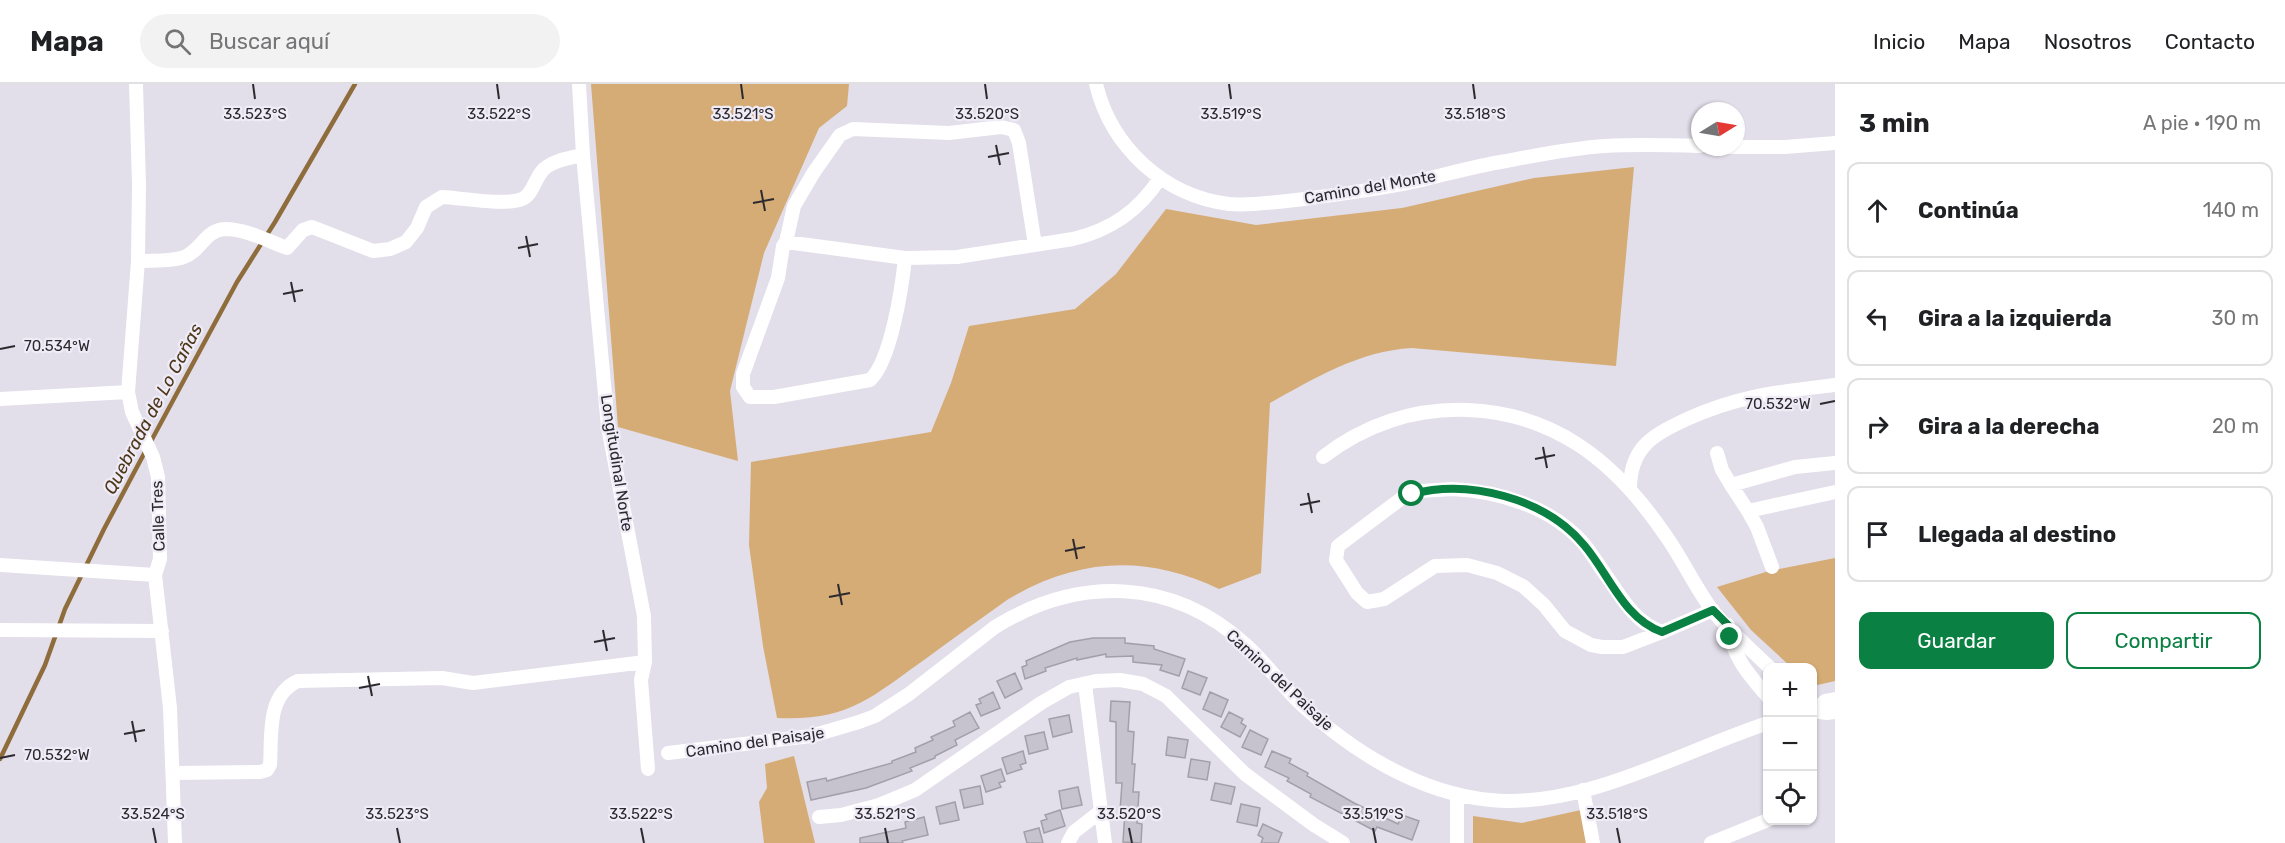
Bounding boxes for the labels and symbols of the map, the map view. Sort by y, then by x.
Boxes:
north arrow [1691,102,1745,156]
text: 33.523°S [223,105,287,123]
text: 33.522°S [467,105,531,123]
text: 33.521°S [712,105,774,123]
text: 33.520°S [955,105,1019,123]
text: 33.519°S [1201,105,1261,123]
text: 33.518°S [1444,105,1506,123]
street label: Camino del Monte [1303,166,1437,208]
water label: Quebrada de Lo Cañas [99,320,207,498]
text: 70.534°W [24,337,90,355]
street label: Longitudinal Norte [597,393,637,533]
text: 70.532°W [1745,395,1811,413]
street label: Calle Tres [147,480,169,552]
route start [1398,480,1424,506]
route end [1716,623,1742,649]
street label: Camino del Paisaje [1222,625,1338,735]
street label: Camino del Paisaje [685,723,826,761]
text: 70.532°W [24,746,90,764]
text: 33.524°S [121,805,185,823]
text: 33.523°S [365,805,429,823]
text: 33.522°S [609,805,673,823]
text: 33.521°S [854,805,916,823]
text: 33.520°S [1097,805,1161,823]
text: 33.519°S [1343,805,1403,823]
text: 33.518°S [1586,805,1648,823]

